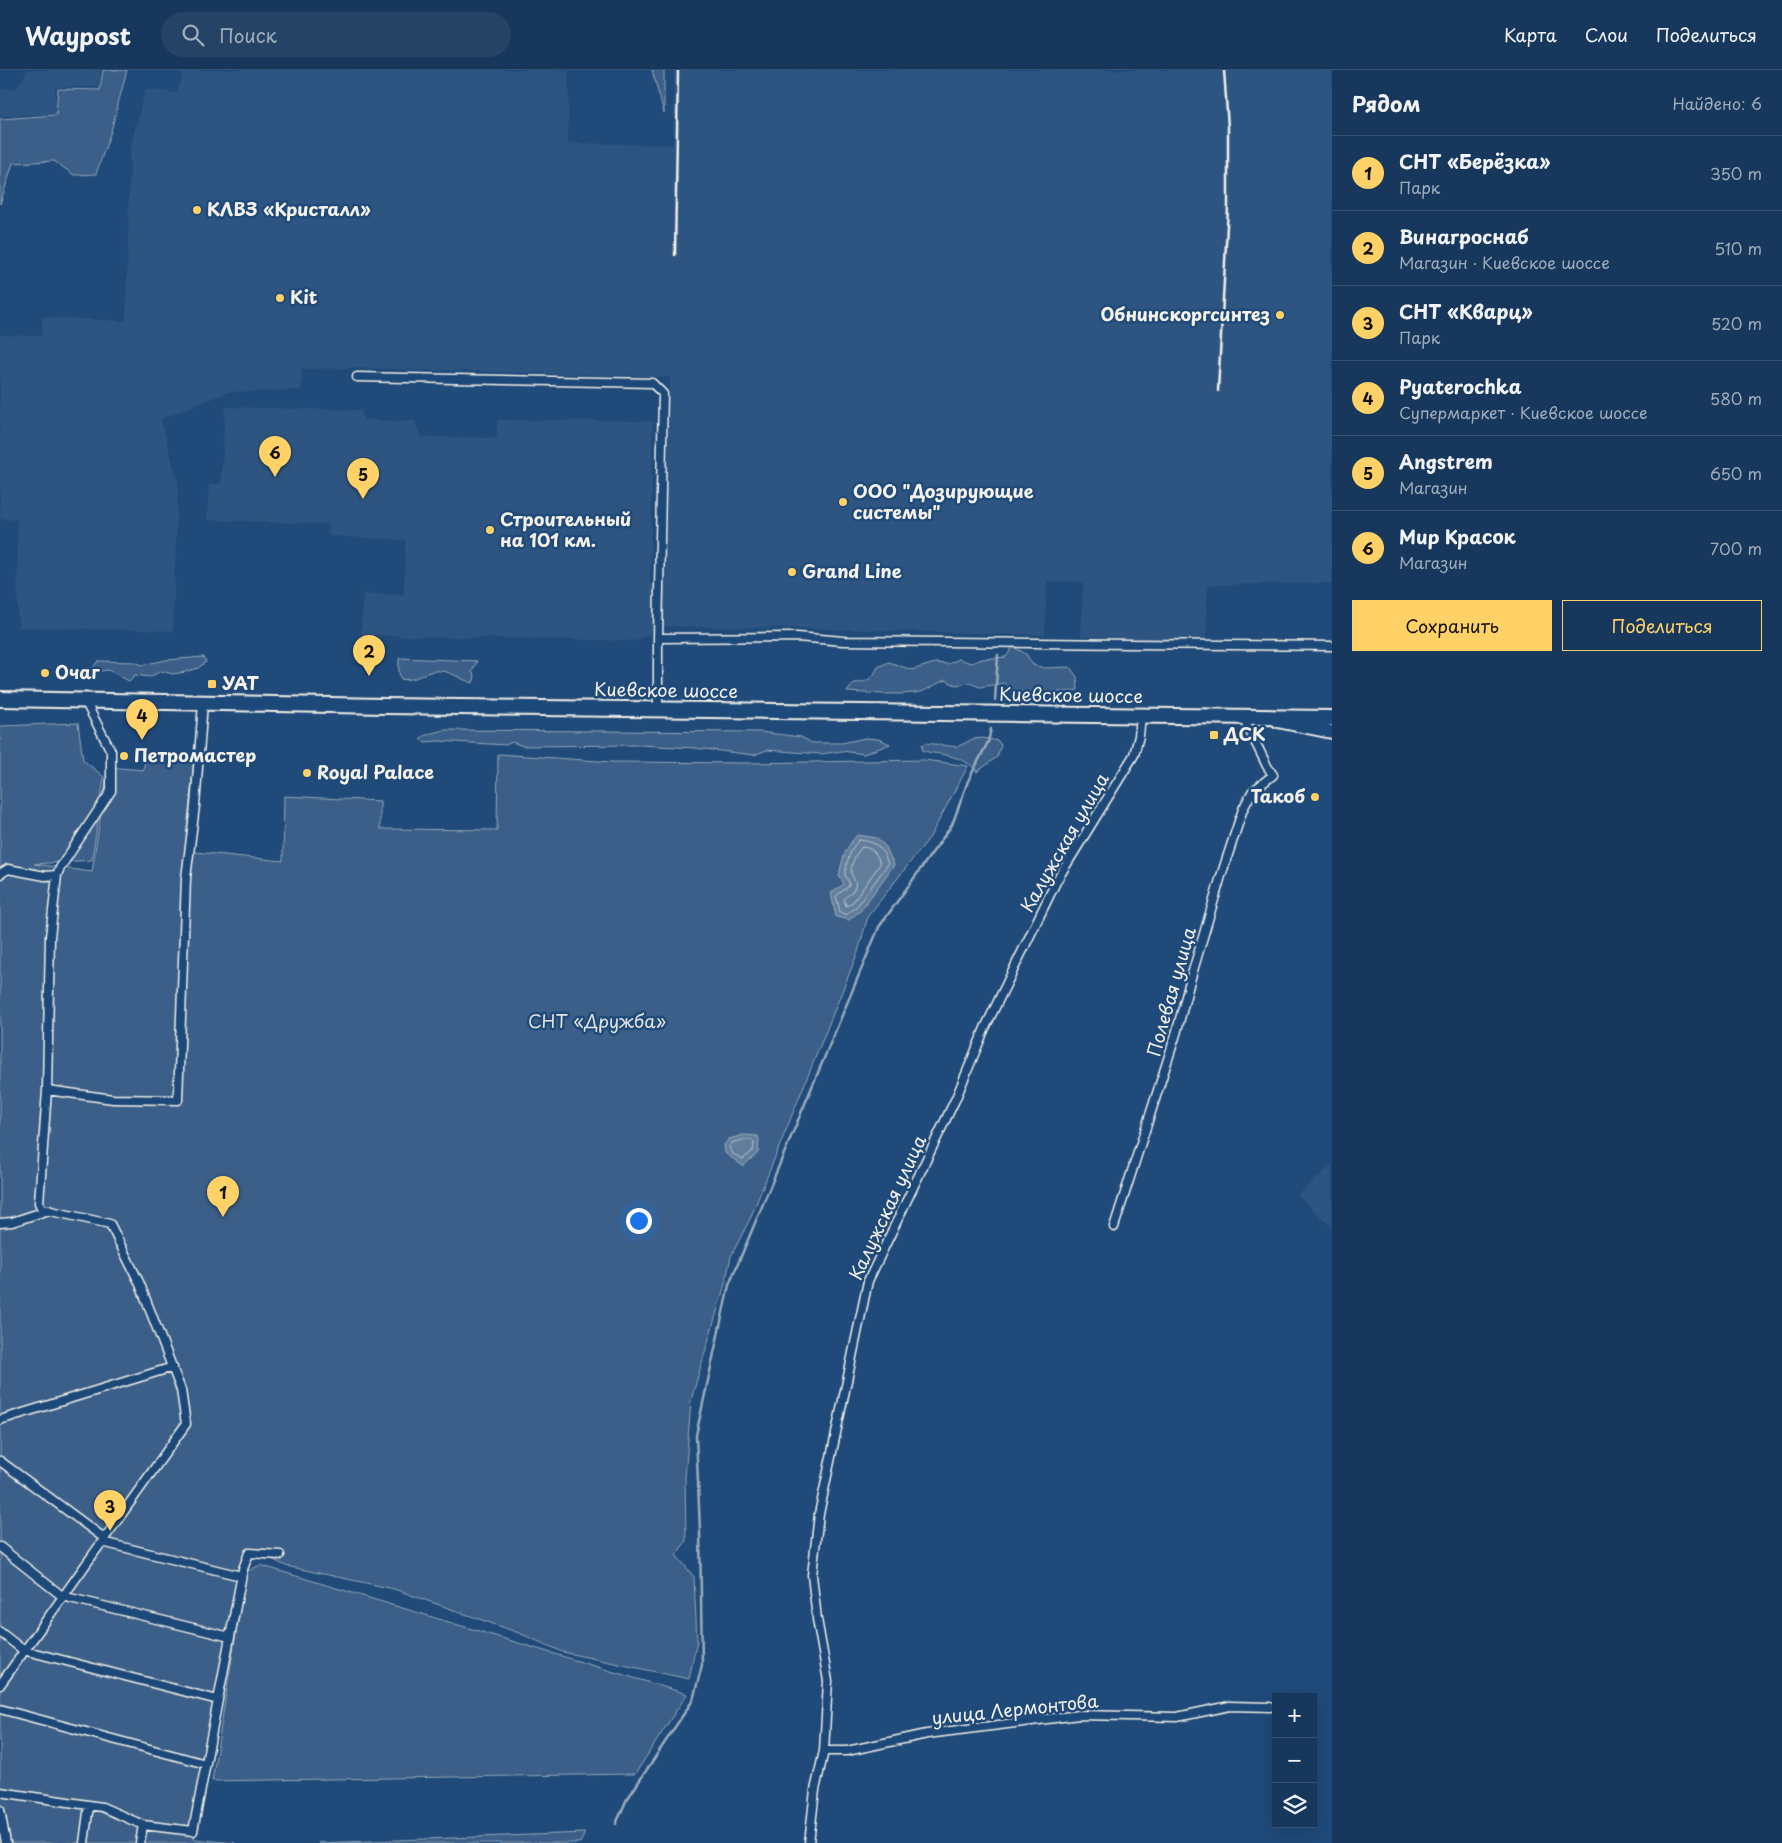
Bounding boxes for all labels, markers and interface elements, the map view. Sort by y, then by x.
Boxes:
search box [161,12,511,57]
text: Waypost [25,17,131,53]
icon: search [179,21,207,49]
text: Поиск [219,21,277,49]
text: Карта [1504,21,1557,48]
text: Слои [1585,21,1628,48]
text: Поделиться [1656,21,1757,48]
text: Рядом [1352,87,1420,119]
text: Найдено: 6 [1672,91,1762,115]
text: СНТ «Берёзка» [1399,147,1550,175]
text: 1 [1364,161,1372,185]
text: 350 m [1710,161,1762,185]
text: Парк [1399,175,1440,199]
place label: КЛВЗ «Кристалл» [207,195,371,222]
marker: КЛВЗ «Кристалл» [191,204,203,216]
text: Винагроснаб [1399,222,1529,250]
text: 2 [1362,236,1374,260]
text: 510 m [1714,236,1762,260]
text: Магазин · Киевское шоссе [1399,250,1610,274]
place label: Kit [290,283,318,310]
marker: Kit [274,292,286,304]
text: СНТ «Кварц» [1399,297,1533,325]
place label: Обнинскоргсинтез [1100,300,1270,327]
marker: Обнинскоргсинтез [1274,309,1286,321]
text: 3 [1363,311,1373,335]
text: 520 m [1711,311,1762,335]
text: Парк [1399,325,1440,349]
text: Pyaterochka [1399,372,1522,400]
text: 4 [1363,386,1373,410]
text: 580 m [1710,386,1762,410]
text: Супермаркет · Киевское шоссе [1399,400,1647,424]
pin: 6 [259,436,291,477]
text: Angstrem [1399,447,1493,475]
pin: 5 [347,458,379,499]
text: 5 [1363,461,1373,485]
text: 650 m [1710,461,1762,485]
text: Магазин [1399,475,1468,499]
place label: ООО "Дозирующие системы" [853,477,1034,525]
marker: ООО "Дозирующие системы" [837,496,849,508]
place label: Строительный на 101 км. [500,505,631,553]
text: Мир Красок [1399,522,1516,550]
marker: Строительный на 101 км. [484,524,496,536]
text: 6 [1362,536,1374,560]
text: 700 m [1710,536,1762,560]
text: Магазин [1399,550,1468,574]
place label: Grand Line [802,557,902,584]
marker: Grand Line [786,566,798,578]
button: Сохранить [1352,600,1552,651]
button: Поделиться [1562,600,1762,651]
pin: 2 [353,635,385,676]
place label: Очаг [55,658,100,685]
marker: Очаг [39,667,51,679]
place label: УАТ [222,669,260,696]
street label: Киевское шоссе [594,675,738,704]
marker: УАТ [206,678,218,690]
street label: Киевское шоссе [999,680,1143,709]
pin: 4 [126,699,158,740]
place label: ДСК [1223,720,1266,747]
marker: ДСК [1208,729,1220,741]
place label: Петромастер [134,741,256,768]
marker: Петромастер [118,750,130,762]
place label: Royal Palace [317,758,434,785]
marker: Royal Palace [301,767,313,779]
street label: Калужская улица [1013,767,1115,917]
place label: Такоб [1250,782,1305,809]
marker: Такоб [1309,791,1321,803]
street label: Полевая улица [1139,923,1202,1059]
park label: СНТ «Дружба» [528,1007,666,1034]
street label: Калужская улица [841,1130,932,1284]
pin: 1 [207,1176,239,1217]
your location [626,1208,652,1234]
pin: 3 [94,1490,126,1531]
street label: улица Лермонтова [930,1686,1100,1731]
map controls [1272,1693,1317,1828]
button: + [1272,1693,1317,1738]
button: − [1272,1738,1317,1783]
button: layers [1272,1783,1317,1828]

